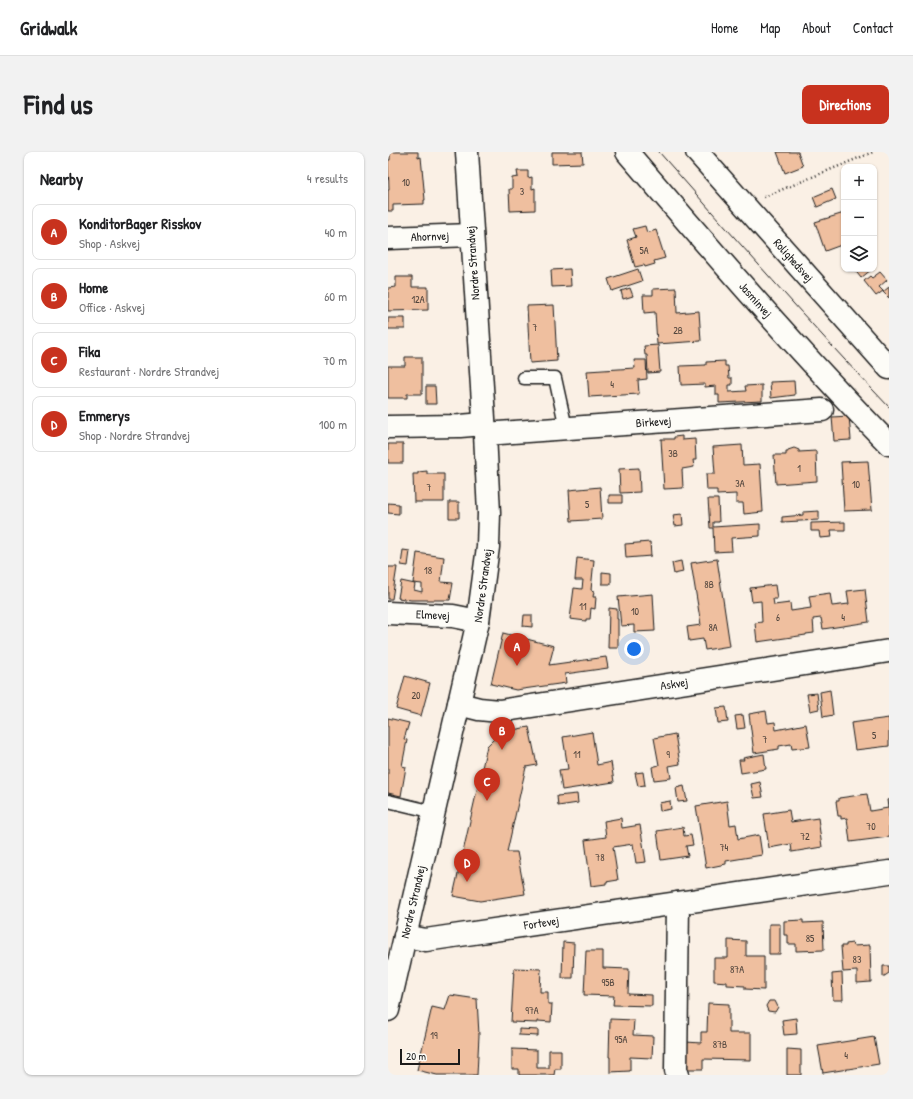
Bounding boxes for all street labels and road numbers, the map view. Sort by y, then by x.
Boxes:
street label: Nordre Strandvej [461,225,484,301]
street label: Ahornvej [411,227,450,245]
street label: Rolighedsvej [770,235,818,286]
street label: Jasminvej [735,278,776,321]
street label: Birkevej [635,412,672,431]
street label: Nordre Strandvej [469,547,496,623]
street label: Elmevej [416,605,450,624]
street label: Askvej [659,673,689,694]
street label: Nordre Strandvej [396,863,429,940]
street label: Fortevej [522,912,560,934]

